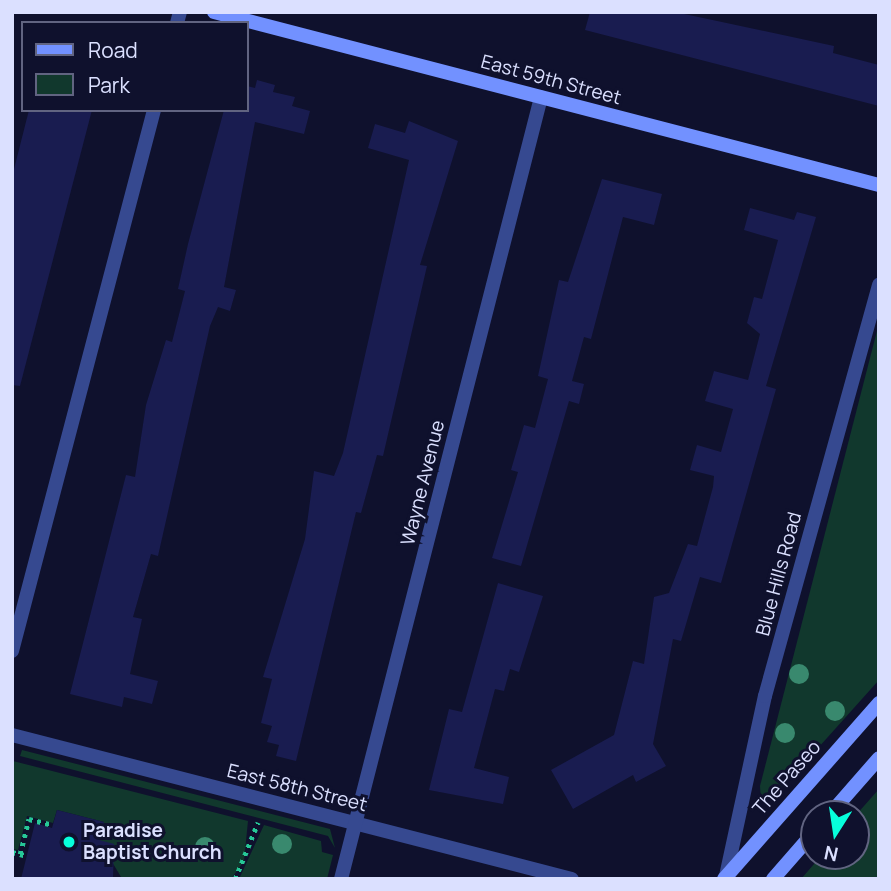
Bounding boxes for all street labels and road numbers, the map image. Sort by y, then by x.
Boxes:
street label: East 59th Street [478,50,624,110]
street label: Wayne Avenue [396,418,450,548]
street label: Blue Hills Road [752,510,806,638]
street label: The Paseo [748,736,826,820]
street label: East 58th Street [225,760,369,816]

